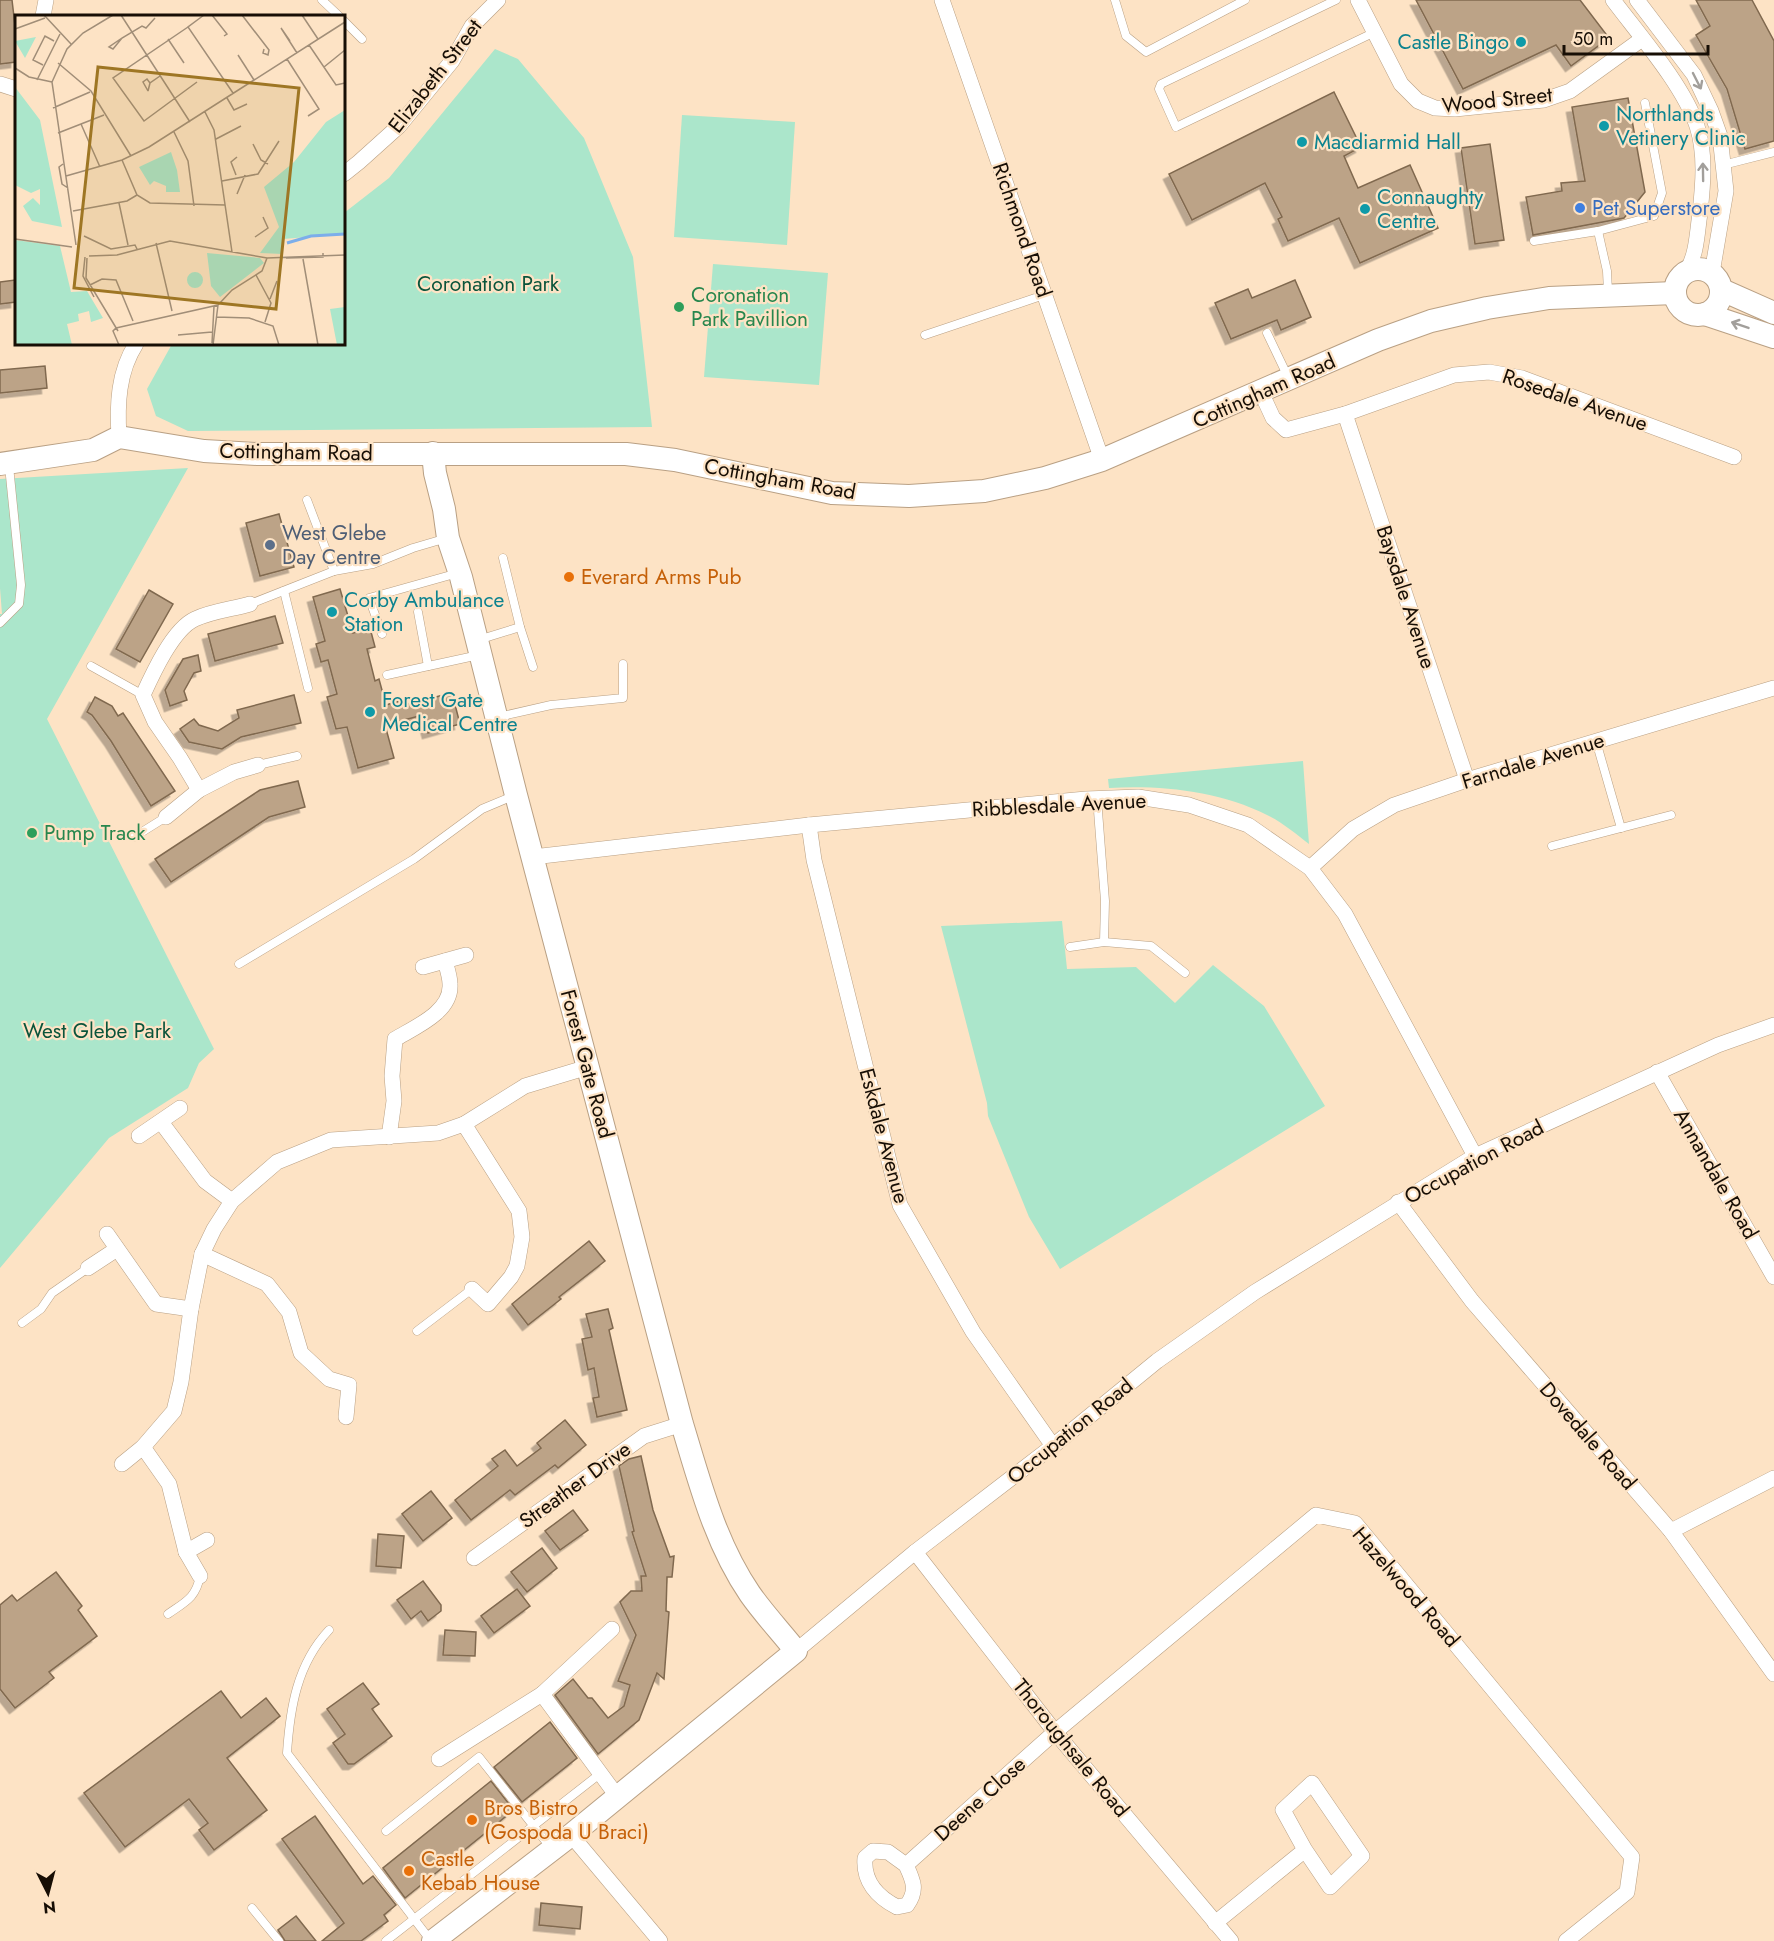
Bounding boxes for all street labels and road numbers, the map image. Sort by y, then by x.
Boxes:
street label: Elizabeth Street [381,13,489,139]
street label: Wood Street [1441,79,1553,121]
street label: Richmond Road [985,159,1059,301]
street label: Cottingham Road [1188,346,1340,436]
street label: Rosedale Avenue [1498,361,1652,439]
street label: Cottingham Road [219,436,373,468]
street label: Cottingham Road [702,451,858,507]
street label: Baysdale Avenue [1369,522,1443,673]
street label: Farndale Avenue [1458,725,1608,797]
street label: Ribblesdale Avenue [971,785,1147,825]
street label: Forest Gate Road [553,986,621,1142]
street label: Eskdale Avenue [852,1065,916,1207]
street label: Annandale Road [1666,1103,1766,1245]
street label: Occupation Road [1399,1113,1549,1211]
street label: Occupation Road [1001,1371,1139,1491]
street label: Dovedale Road [1533,1375,1643,1497]
street label: Streather Drive [513,1434,637,1536]
street label: Hazelwood Road [1345,1520,1467,1654]
street label: Thoroughsale Road [1006,1672,1136,1824]
street label: Deene Close [928,1750,1033,1848]

